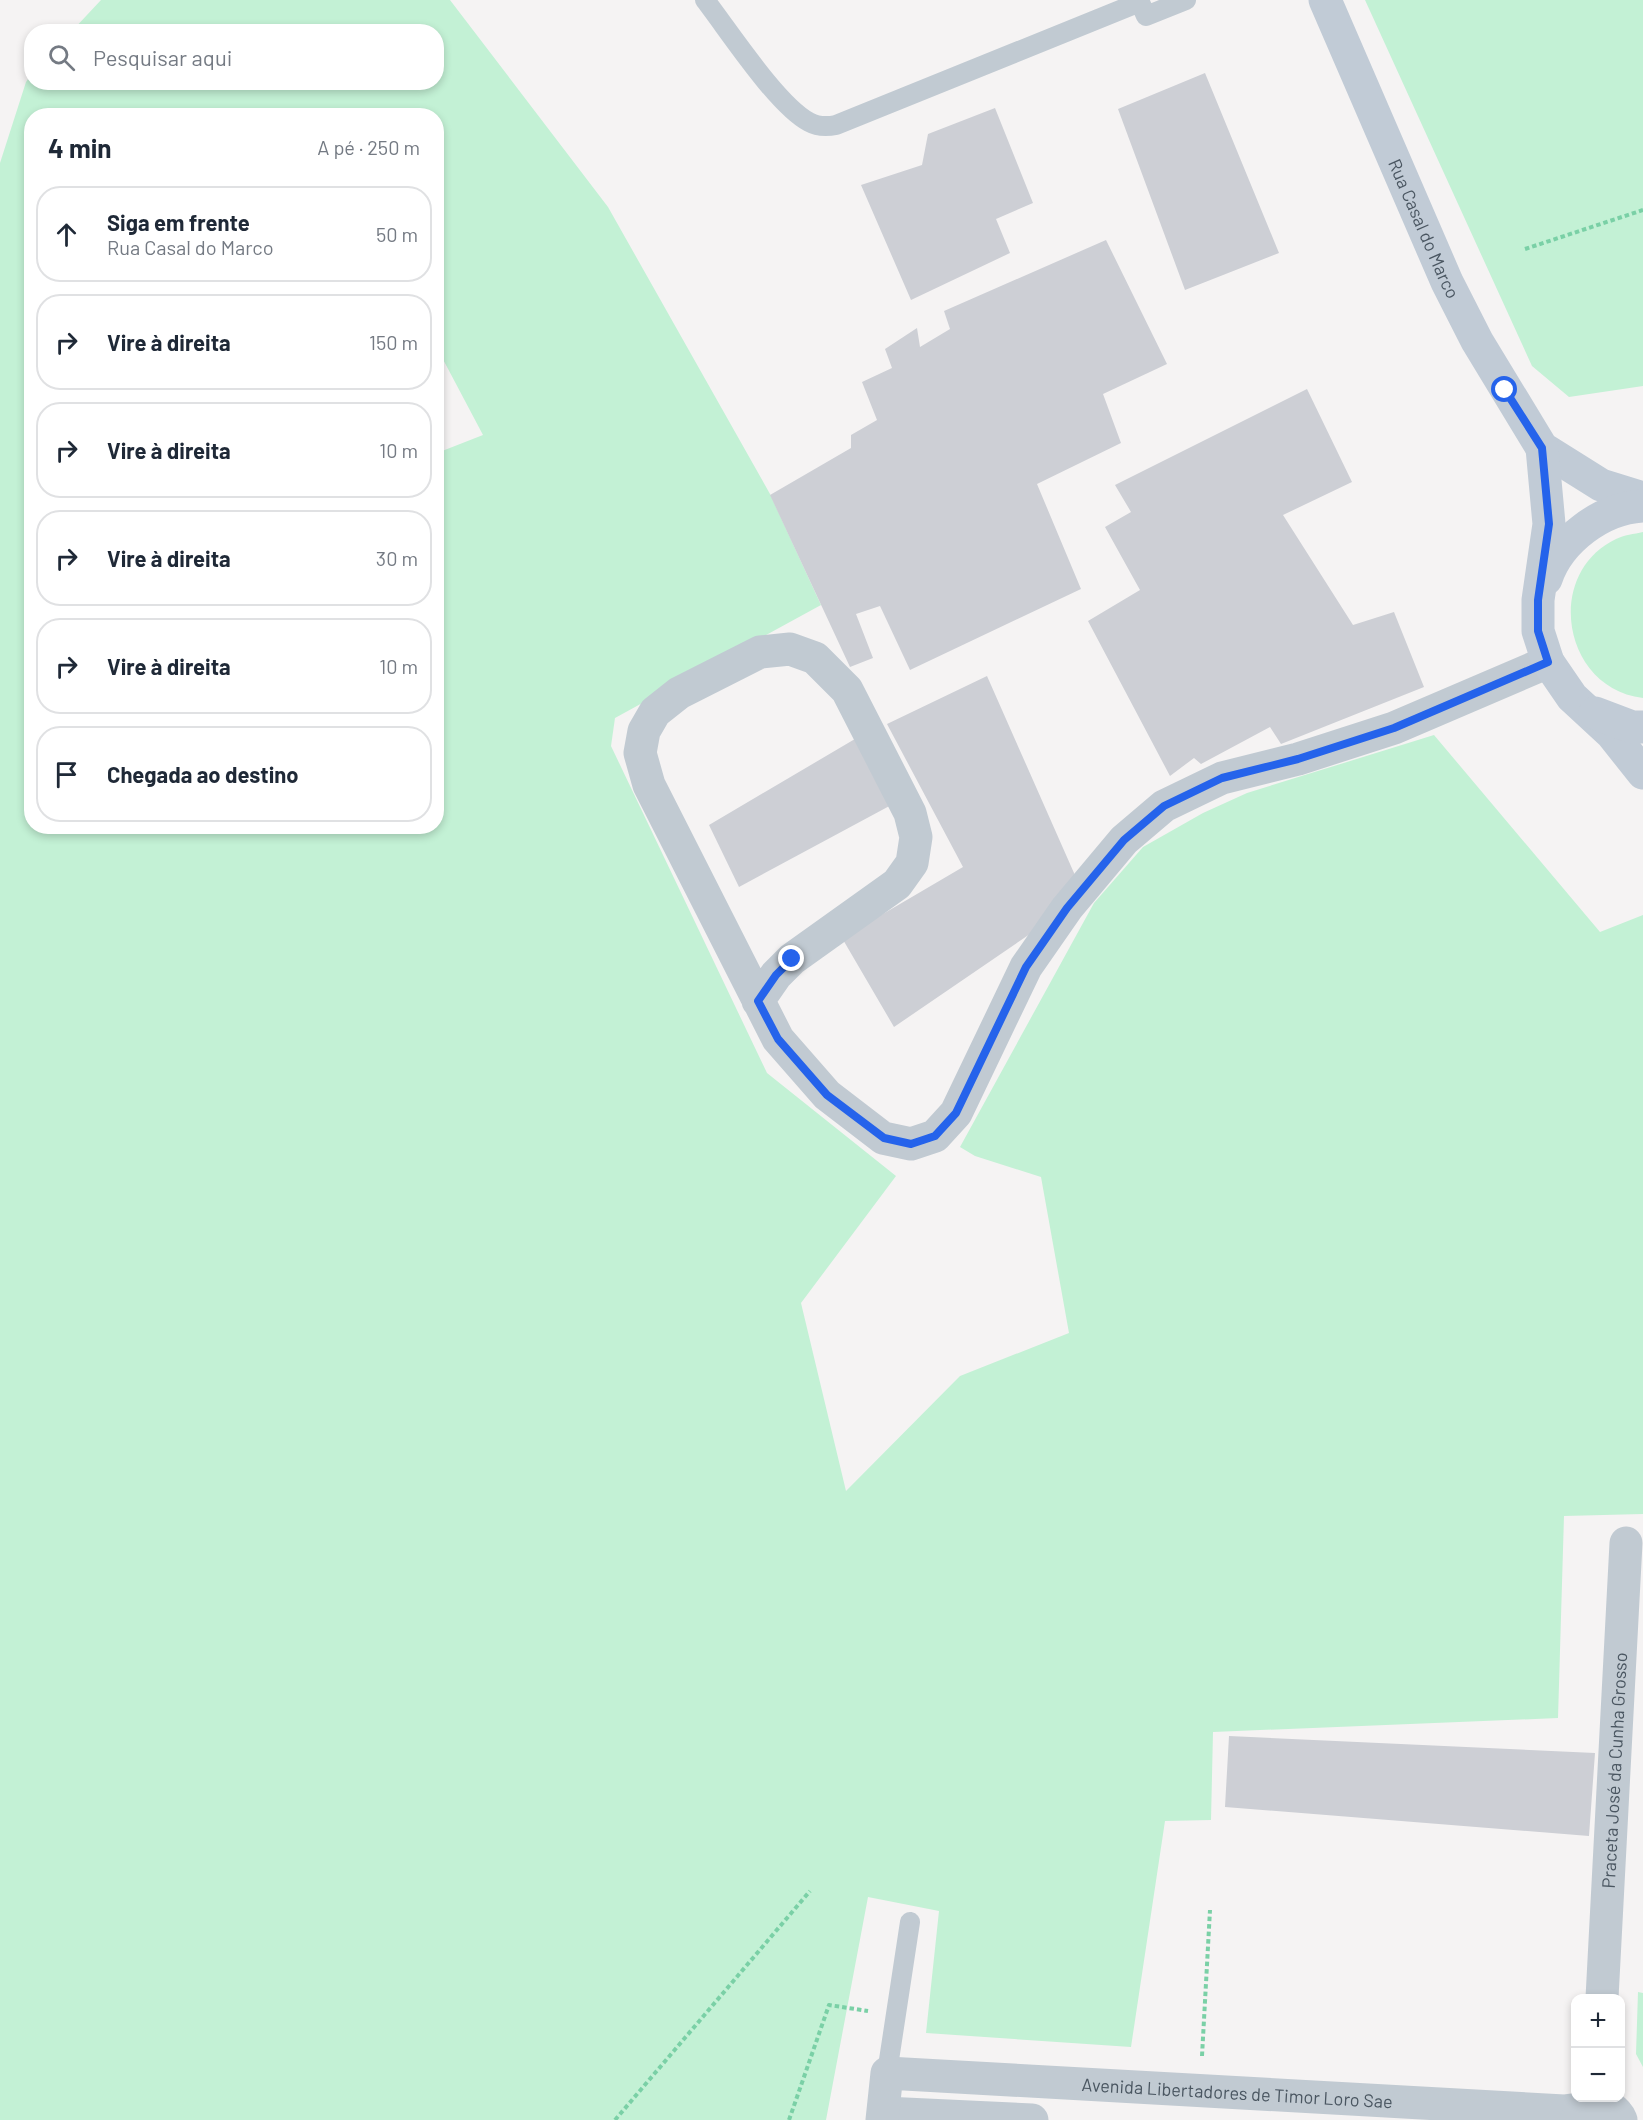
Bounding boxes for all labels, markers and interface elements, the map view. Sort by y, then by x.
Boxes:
search box [24,24,444,90]
icon: search [45,41,78,74]
text: Pesquisar aqui [93,44,232,70]
text: 4 min [48,132,112,163]
text: A pé · 250 m [317,135,420,159]
street label: Rua Casal do Marco [1384,155,1464,302]
text: Siga em frente [107,209,250,235]
icon: ahead [50,218,83,251]
text: 50 m [376,222,418,246]
text: Rua Casal do Marco [107,235,274,259]
icon: right [50,326,83,359]
text: Vire à direita [107,329,231,355]
text: 150 m [369,330,418,354]
route start [1491,376,1517,402]
icon: right [50,434,83,467]
text: Vire à direita [107,437,231,463]
text: 10 m [379,438,418,462]
icon: right [50,542,83,575]
text: Vire à direita [107,545,231,571]
text: 30 m [376,546,418,570]
icon: right [50,650,83,683]
text: Vire à direita [107,653,231,679]
text: 10 m [379,654,418,678]
icon: arrive [50,758,83,791]
text: Chegada ao destino [107,761,298,787]
route end [778,945,804,971]
street label: Praceta José da Cunha Grosso [1597,1652,1631,1889]
map controls [1571,1994,1625,2102]
button: + [1571,1994,1625,2048]
button: − [1571,2048,1625,2102]
street label: Avenida Libertadores de Timor Loro Sae [1081,2073,1393,2112]

